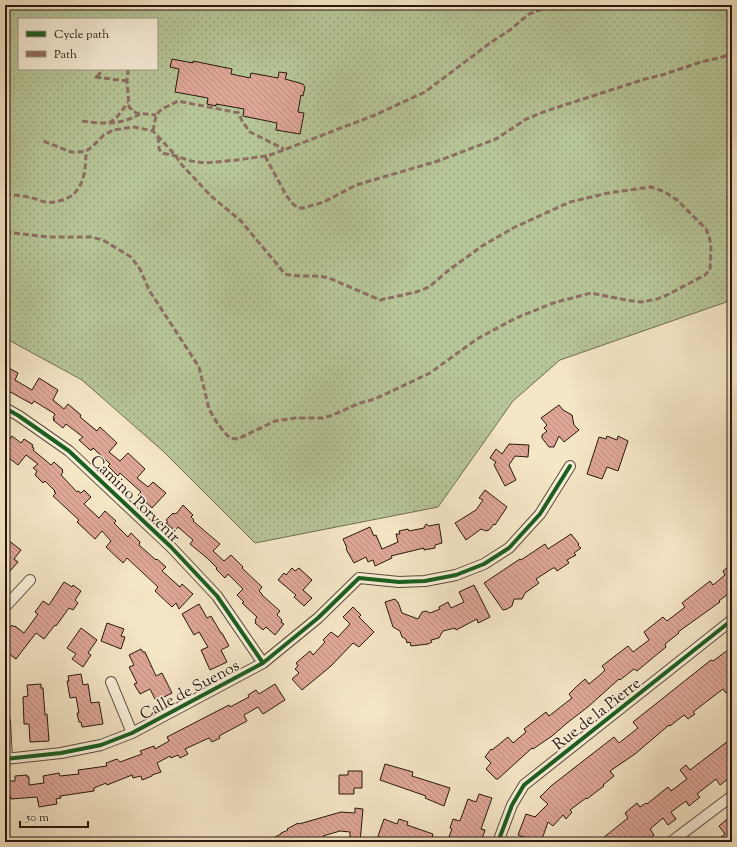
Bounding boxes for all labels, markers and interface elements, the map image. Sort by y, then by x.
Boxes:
legend [18,18,158,70]
text: Cycle path [54,26,109,44]
text: Path [54,46,77,64]
street label: Camino Porvenir [84,451,185,549]
street label: Calle de Suenos [136,655,244,727]
street label: Rue de la Pierre [549,673,646,757]
scale bar [20,803,88,829]
text: 50 m [25,809,49,827]

